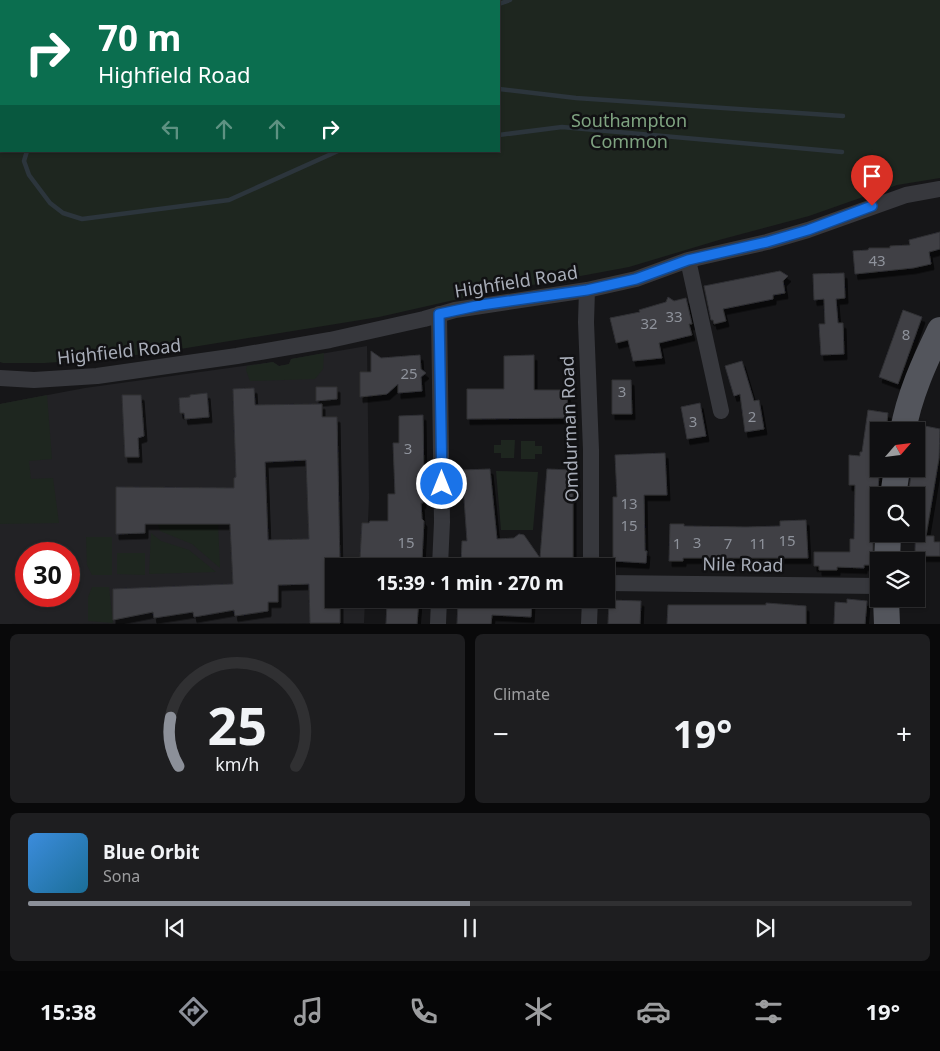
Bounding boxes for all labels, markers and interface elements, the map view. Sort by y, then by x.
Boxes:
text: 70 m [98,14,181,61]
icon: right [15,20,80,85]
text: Highfield Road [98,59,251,89]
park label: Southampton Common [571,108,687,153]
icon: left [157,115,185,143]
icon: ahead [210,115,238,143]
icon: ahead [263,115,291,143]
icon: right [316,115,344,143]
pin [851,155,893,206]
icon: arrive [858,162,886,190]
house number: 43 [868,250,886,270]
street label: Highfield Road [452,259,580,303]
house number: 33 [665,306,683,326]
house number: 32 [640,313,658,333]
house number: 8 [902,324,910,344]
street label: Highfield Road [56,333,182,369]
street label: Omdurman Road [554,355,584,503]
house number: 25 [400,363,418,383]
house number: 3 [618,381,626,401]
house number: 2 [748,406,756,426]
house number: 3 [689,411,697,431]
north arrow [870,422,925,478]
map controls [870,422,925,607]
house number: 3 [404,438,412,458]
position arrow [415,457,467,509]
button: search [870,487,925,542]
house number: 13 [620,493,638,513]
house number: 15 [620,515,638,535]
house number: 15 [778,530,796,550]
house number: 15 [397,532,415,552]
house number: 3 [693,532,701,552]
house number: 1 [673,533,681,553]
house number: 7 [724,533,732,553]
house number: 11 [749,533,767,553]
speed limit sign: 30 [15,542,80,607]
street label: Nile Road [702,551,784,577]
button: layers [870,552,925,607]
text: 15:39 · 1 min · 270 m [376,570,564,596]
text: Climate [493,683,550,705]
text: 25 [208,689,267,760]
text: 19° [673,707,732,759]
text: − [493,714,509,752]
text: + [896,714,912,752]
text: km/h [216,752,259,776]
text: Blue Orbit [103,839,199,865]
text: Sona [103,865,140,887]
icon: previous [161,914,189,942]
icon: pause [456,914,484,942]
icon: next [751,914,779,942]
icon: directions [176,994,211,1029]
icon: music [291,994,326,1029]
icon: phone [406,994,441,1029]
icon: climate [521,994,556,1029]
icon: car [636,994,671,1029]
icon: filters [751,994,786,1029]
text: 15:38 [40,996,96,1026]
text: 19° [865,996,900,1026]

